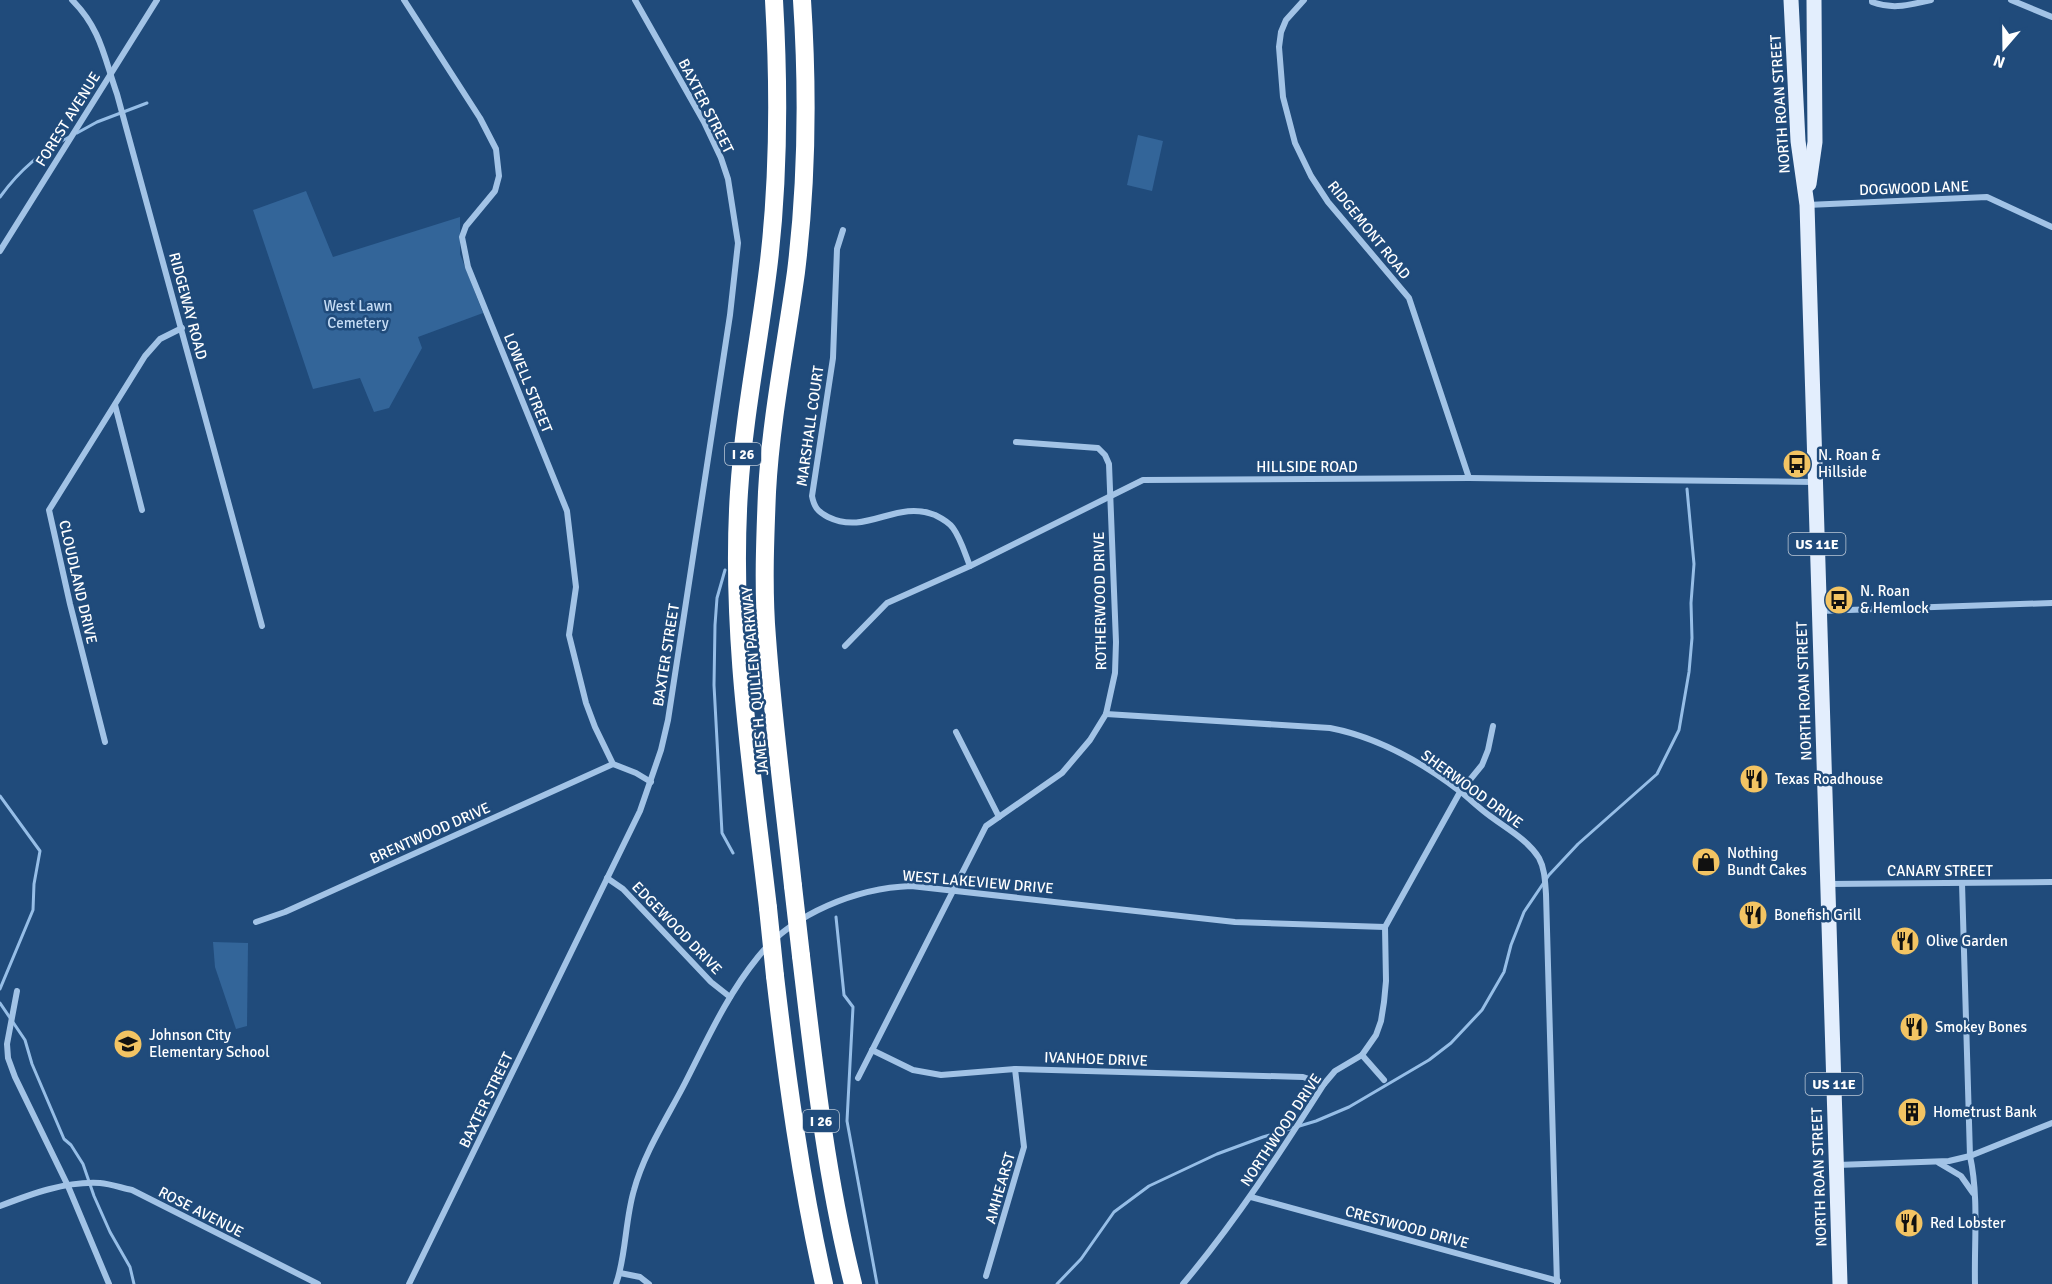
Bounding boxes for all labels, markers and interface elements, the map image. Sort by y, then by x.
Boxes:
north arrow [1974,18,2034,78]
street label: NORTH ROAN STREET [1766,33,1794,174]
text: N [1991,50,2008,72]
street label: BAXTER STREET [674,56,738,157]
street label: FOREST AVENUE [32,68,104,170]
street label: RIDGEMONT ROAD [1324,177,1414,283]
street label: DOGWOOD LANE [1859,177,1969,199]
street label: RIDGEWAY ROAD [165,250,211,362]
park label: West Lawn Cemetery [324,297,392,332]
street label: LOWELL STREET [500,331,556,436]
street label: MARSHALL COURT [793,364,827,487]
road number: I 26 [725,443,761,465]
place label: N. Roan & Hillside [1818,446,1881,481]
bus stop icon: N. Roan & Hillside [1781,448,1813,480]
street label: HILLSIDE ROAD [1256,458,1358,476]
street label: CLOUDLAND DRIVE [55,518,101,646]
street label: ROTHERWOOD DRIVE [1090,531,1110,671]
road number: US 11E [1788,533,1846,555]
place label: N. Roan & Hemlock [1860,582,1929,617]
bus stop icon: N. Roan & Hemlock [1823,584,1855,616]
street label: JAMES H. QUILLEN PARKWAY [738,585,772,776]
street label: BAXTER STREET [649,602,683,708]
street label: NORTH ROAN STREET [1793,620,1815,761]
street label: SHERWOOD DRIVE [1418,746,1526,832]
restaurant icon: Texas Roadhouse [1738,763,1770,795]
place label: Texas Roadhouse [1775,770,1883,788]
street label: BRENTWOOD DRIVE [367,798,493,868]
place label: Nothing Bundt Cakes [1727,844,1807,879]
shop icon: Nothing Bundt Cakes [1690,846,1722,878]
street label: CANARY STREET [1887,862,1993,880]
street label: WEST LAKEVIEW DRIVE [902,866,1054,898]
street label: EDGEWOOD DRIVE [628,878,726,978]
restaurant icon: Bonefish Grill [1737,899,1769,931]
place label: Bonefish Grill [1774,906,1861,924]
restaurant icon: Olive Garden [1889,925,1921,957]
place label: Olive Garden [1926,932,2008,950]
restaurant icon: Smokey Bones [1898,1011,1930,1043]
place label: Smokey Bones [1935,1018,2028,1036]
place label: Johnson City Elementary School [149,1026,270,1061]
school or university icon: Johnson City Elementary School [112,1028,144,1060]
street label: IVANHOE DRIVE [1044,1048,1148,1070]
street label: BAXTER STREET [455,1049,517,1151]
street label: NORTHWOOD DRIVE [1237,1070,1325,1190]
road number: US 11E [1806,1073,1862,1095]
building icon: Hometrust Bank [1896,1096,1928,1128]
place label: Hometrust Bank [1933,1103,2037,1121]
street label: NORTH ROAN STREET [1808,1106,1830,1247]
road number: I 26 [803,1110,839,1132]
street label: AMHEARST [981,1150,1019,1226]
street label: ROSE AVENUE [155,1183,247,1241]
street label: CRESTWOOD DRIVE [1343,1202,1471,1252]
restaurant icon: Red Lobster [1893,1207,1925,1239]
place label: Red Lobster [1930,1214,2006,1232]

